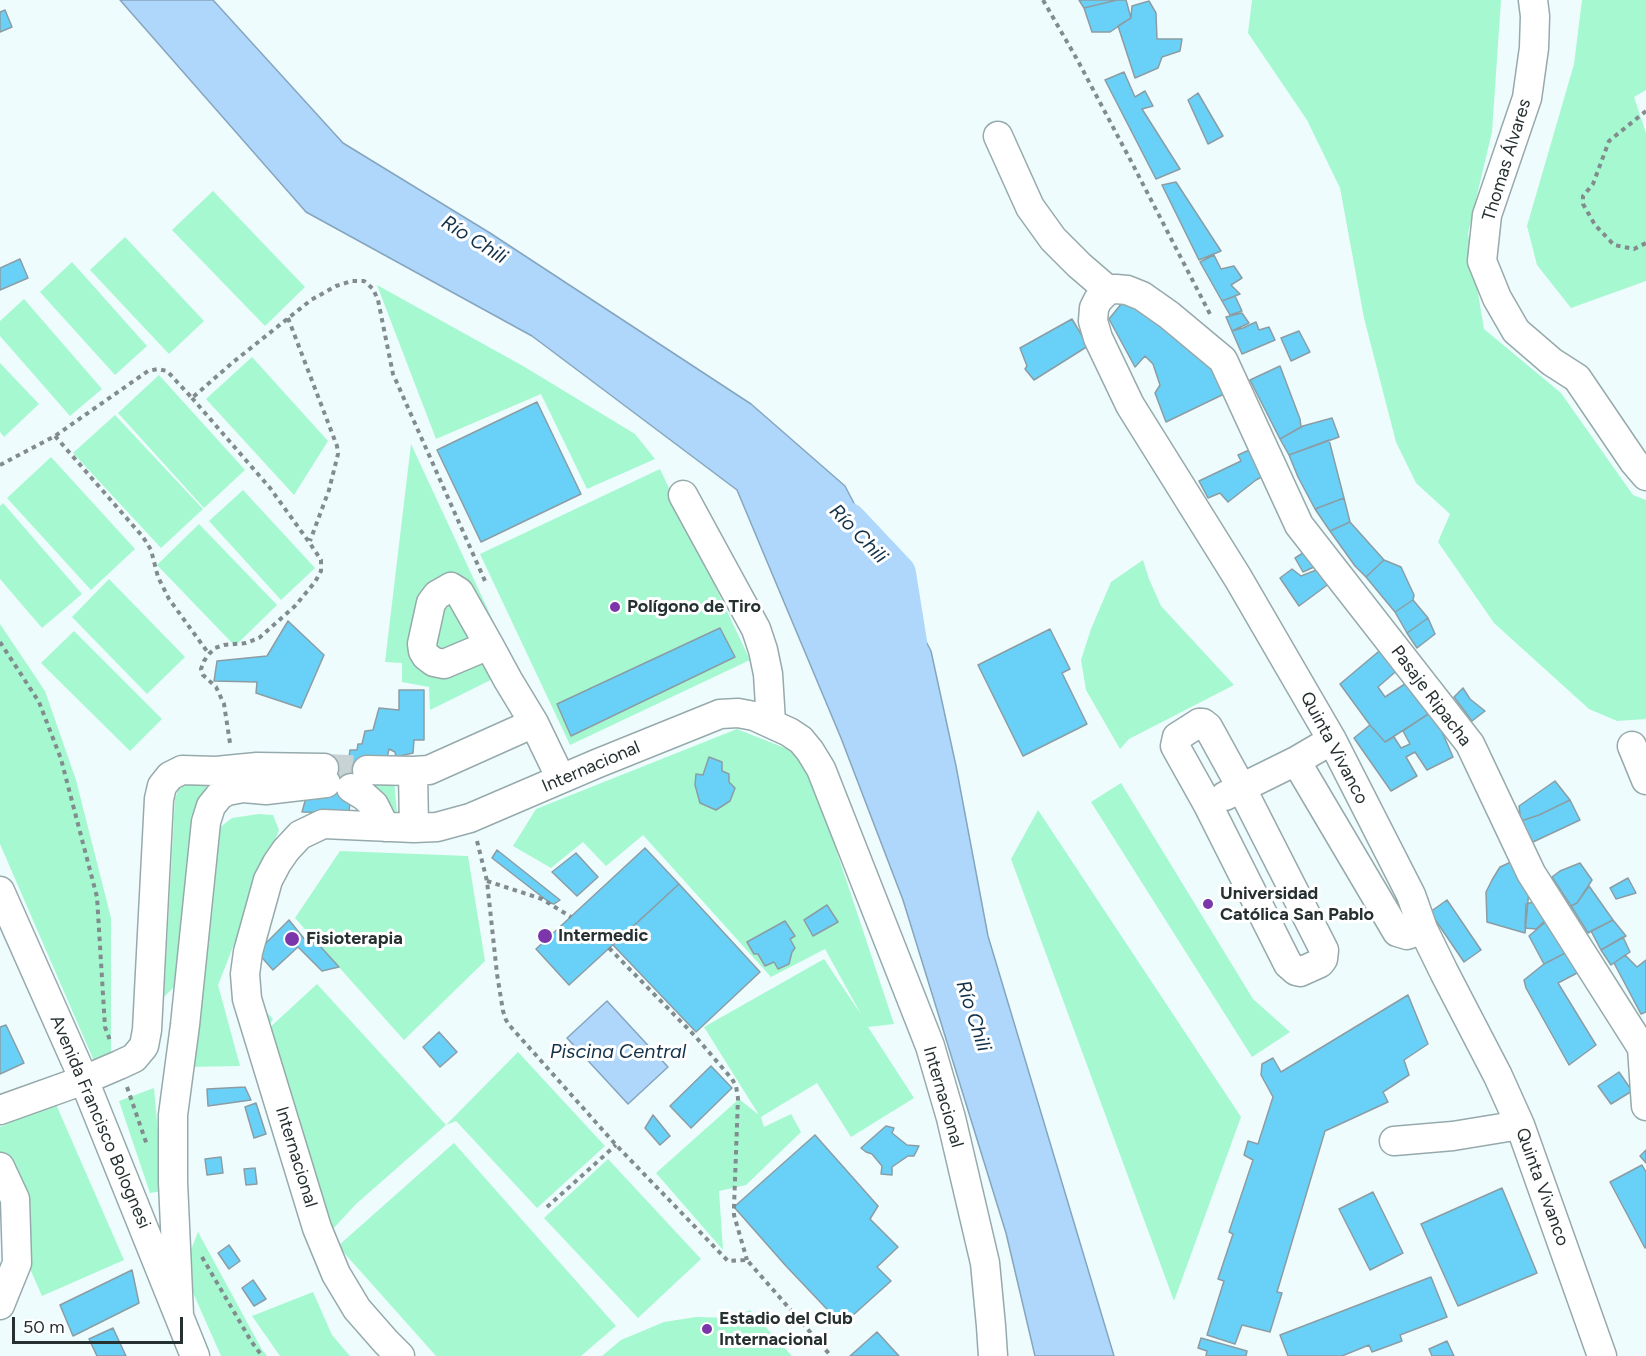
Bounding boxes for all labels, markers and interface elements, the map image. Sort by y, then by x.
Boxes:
street label: Thomas Álvares [1478,96,1536,224]
water label: Río Chili [437,210,511,270]
water label: Río Chili [824,499,892,569]
place label: Polígono de Tiro [627,596,761,618]
marker: Polígono de Tiro [608,600,622,614]
street label: Pasaje Ripacha [1386,641,1476,751]
street label: Quinta Vivanco [1295,688,1373,808]
street label: Internacional [539,737,643,797]
place label: Universidad Católica San Pablo [1220,883,1374,926]
marker: Universidad Católica San Pablo [1201,897,1215,911]
place label: Intermedic [558,925,648,947]
marker: Intermedic [536,927,554,945]
place label: Fisioterapia [306,928,403,950]
marker: Fisioterapia [283,930,301,948]
water label: Río Chili [950,978,996,1054]
street label: Avenida Francisco Bolognesi [45,1012,155,1232]
water label: Piscina Central [550,1040,686,1064]
street label: Internacional [918,1044,968,1150]
street label: Internacional [270,1104,322,1210]
street label: Quinta Vivanco [1511,1125,1573,1249]
scale bar [15,1305,186,1343]
place label: Estadio del Club Internacional [719,1308,853,1350]
text: 50 m [23,1316,65,1338]
marker: Estadio del Club Internacional [700,1322,714,1336]

